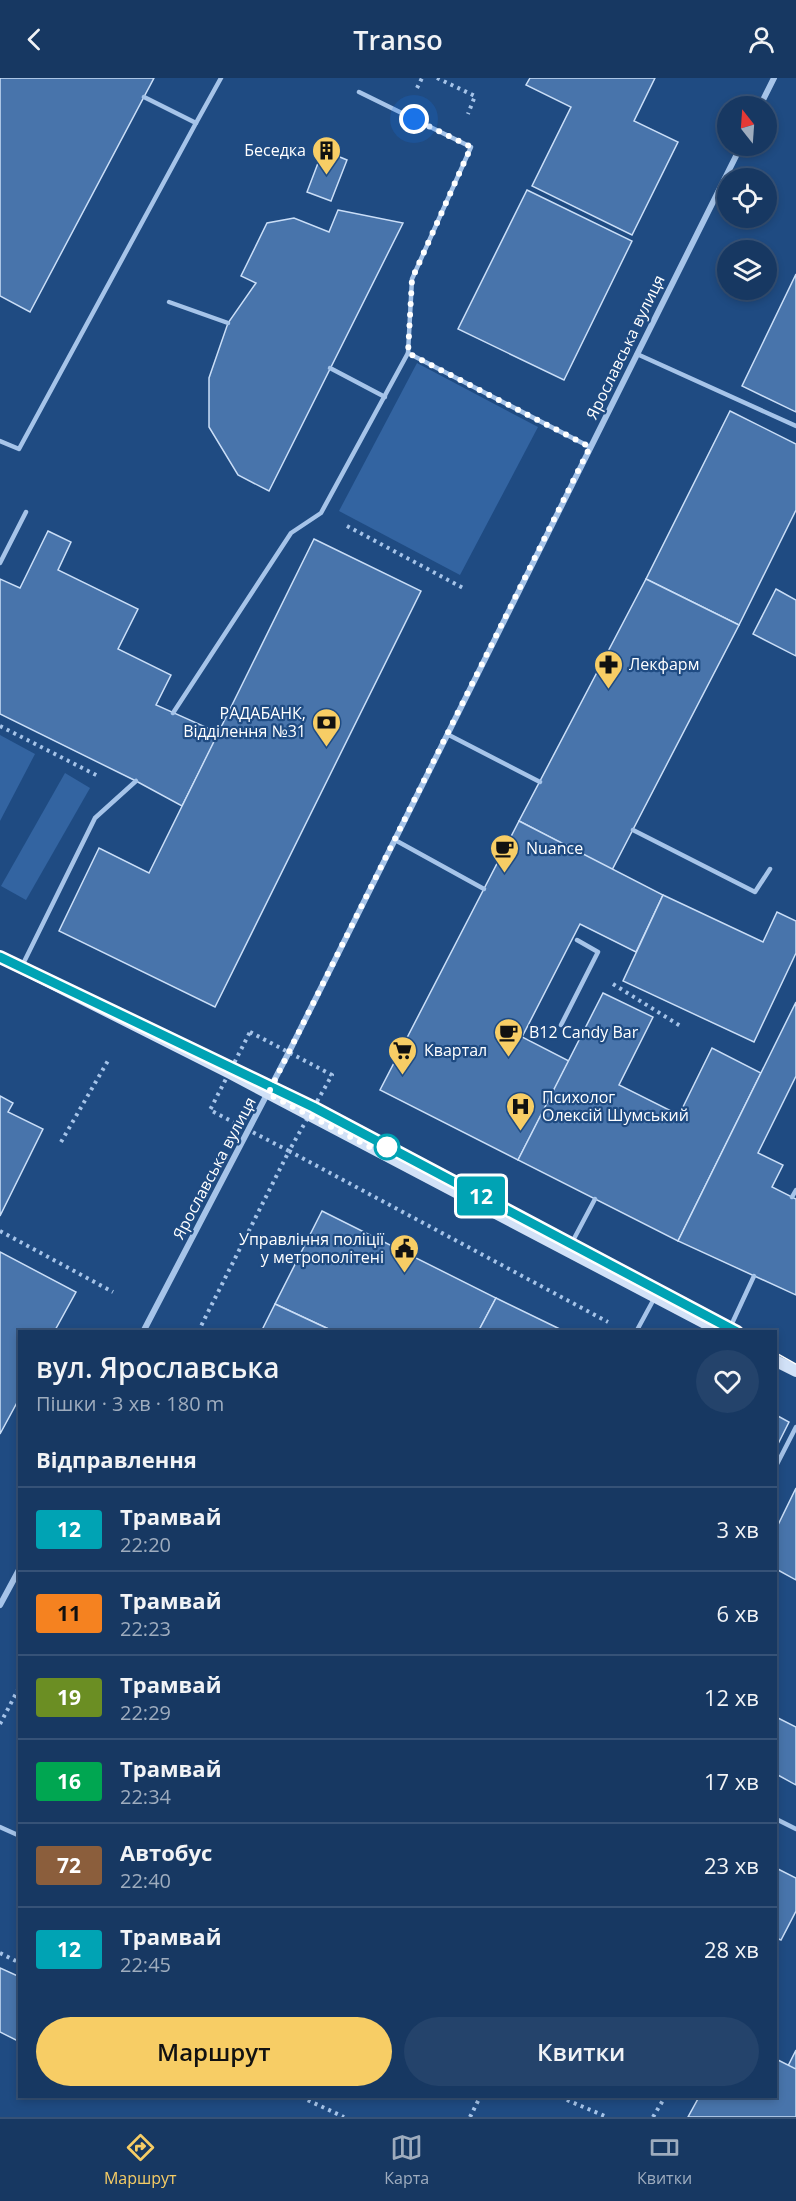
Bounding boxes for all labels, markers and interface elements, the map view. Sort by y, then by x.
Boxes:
text: Transo [353,21,443,58]
icon: back [18,23,51,56]
icon: person [745,23,778,56]
north arrow [717,96,777,156]
map controls [717,96,777,300]
your location [399,104,429,134]
building icon: Беседка [311,134,343,176]
place label: Беседка [244,139,306,161]
button: locate [717,168,777,228]
button: layers [717,240,777,300]
street label: Ярославська вулиця [580,271,670,423]
pharmacy icon: Лекфарм [592,648,624,690]
place label: Лекфарм [629,653,699,675]
place label: РАДАБАНК, Відділення №31 [183,702,306,742]
bank icon: РАДАБАНК, Відділення №31 [311,706,343,748]
cafe icon: Nuance [489,832,521,874]
place label: Nuance [526,837,583,859]
cafe icon: B12 Candy Bar [492,1016,524,1058]
place label: B12 Candy Bar [529,1021,639,1043]
supermarket icon: Квартал [387,1034,419,1076]
place label: Квартал [424,1039,487,1061]
place label: Психолог Олексій Шумський [542,1086,689,1126]
hospital icon: Психолог Олексій Шумський [505,1090,537,1132]
street label: Ярославська вулиця [167,1093,261,1243]
unlabelled marker [374,1134,400,1160]
line badge: 12 [454,1176,508,1216]
text: 12 [469,1182,493,1210]
place label: Управління поліції у метрополітені [239,1228,385,1268]
public building icon: Управління поліції у метрополітені [389,1232,421,1274]
text: вул. Ярославська [36,1348,279,1386]
button: heart [696,1350,759,1413]
text: Пішки · 3 хв · 180 m [36,1390,224,1417]
text: Відправлення [36,1444,197,1474]
text: Трамвай [120,1501,222,1531]
text: 3 хв [717,1514,759,1544]
text: 12 [57,1515,81,1543]
text: 22:20 [120,1531,171,1558]
text: Трамвай [120,1585,222,1615]
text: 6 хв [717,1598,759,1628]
text: 11 [57,1599,81,1627]
text: 22:23 [120,1615,171,1642]
text: Трамвай [120,1669,222,1699]
text: 12 хв [704,1682,759,1712]
text: 19 [57,1683,81,1711]
text: 22:29 [120,1699,171,1726]
text: Трамвай [120,1753,222,1783]
text: 17 хв [704,1766,759,1796]
text: 16 [57,1767,81,1795]
text: 22:34 [120,1783,171,1810]
text: Автобус [120,1837,212,1867]
text: 23 хв [704,1850,759,1880]
text: 72 [57,1851,81,1879]
text: 22:40 [120,1867,171,1894]
text: Трамвай [120,1921,222,1951]
text: 28 хв [704,1934,759,1964]
text: 12 [57,1935,81,1963]
text: 22:45 [120,1951,171,1978]
button: Маршрут [36,2017,392,2086]
button: Квитки [404,2017,759,2086]
tab: Маршрут [104,2131,177,2189]
tab: Карта [384,2131,429,2189]
tab: Квитки [637,2131,692,2189]

